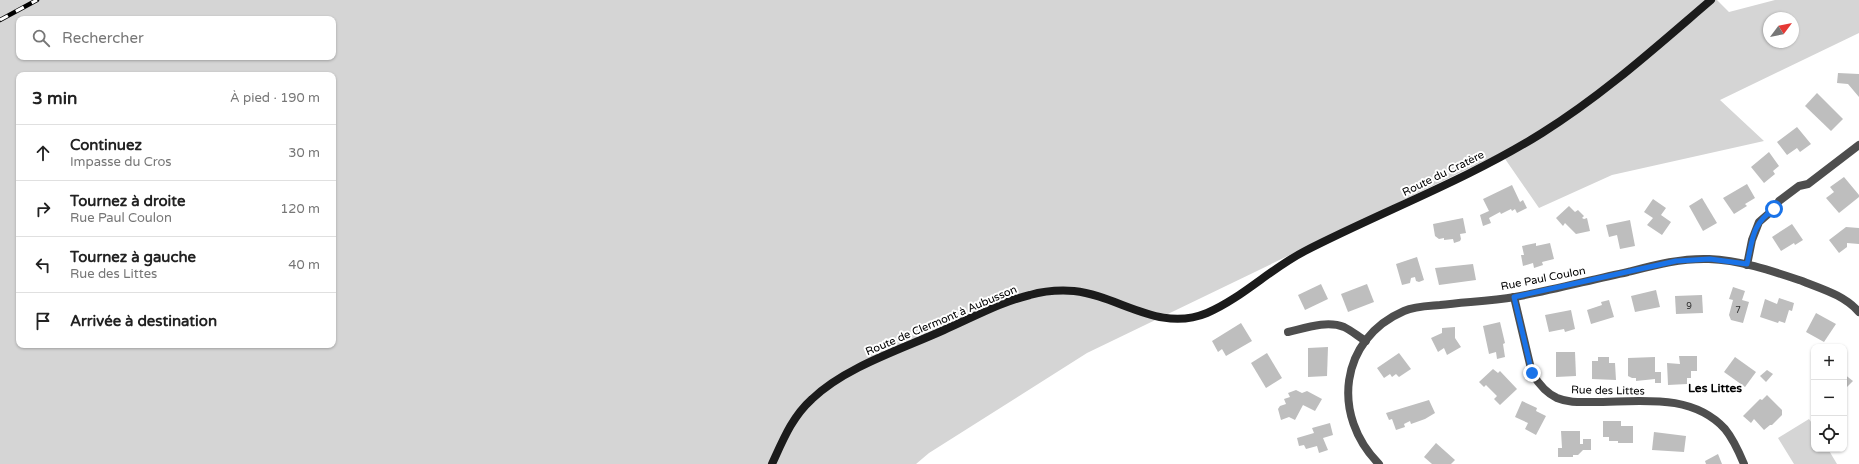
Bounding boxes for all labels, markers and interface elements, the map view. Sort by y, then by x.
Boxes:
north arrow [1763,12,1799,48]
search box [16,16,336,60]
icon: search [30,27,52,49]
text: Rechercher [62,29,144,47]
text: 3 min [32,88,77,109]
text: À pied · 190 m [230,90,320,106]
text: Continuez [70,136,142,154]
icon: ahead [32,142,54,164]
text: 30 m [288,145,320,161]
street label: Route du Cratère [1400,148,1486,199]
text: Impasse du Cros [70,154,172,170]
text: Tournez à droite [70,192,185,210]
icon: right [32,198,54,220]
route start [1765,200,1783,218]
text: 120 m [280,201,320,217]
text: Rue Paul Coulon [70,210,172,226]
text: Tournez à gauche [70,248,196,266]
icon: left [32,254,54,276]
text: 40 m [288,257,320,273]
street label: Rue Paul Coulon [1500,264,1587,293]
text: Rue des Littes [70,266,157,282]
street label: Route de Clermont à Aubusson [864,283,1019,358]
house number: 9 [1686,301,1692,312]
house number: 7 [1735,305,1741,316]
icon: arrive [32,310,54,332]
text: Arrivée à destination [70,312,217,330]
map controls [1811,344,1847,452]
button: + [1811,344,1847,380]
route end [1523,364,1541,382]
button: − [1811,380,1847,416]
district label: Les Littes [1688,381,1742,395]
street label: Rue des Littes [1571,383,1645,398]
button: locate [1811,416,1847,452]

